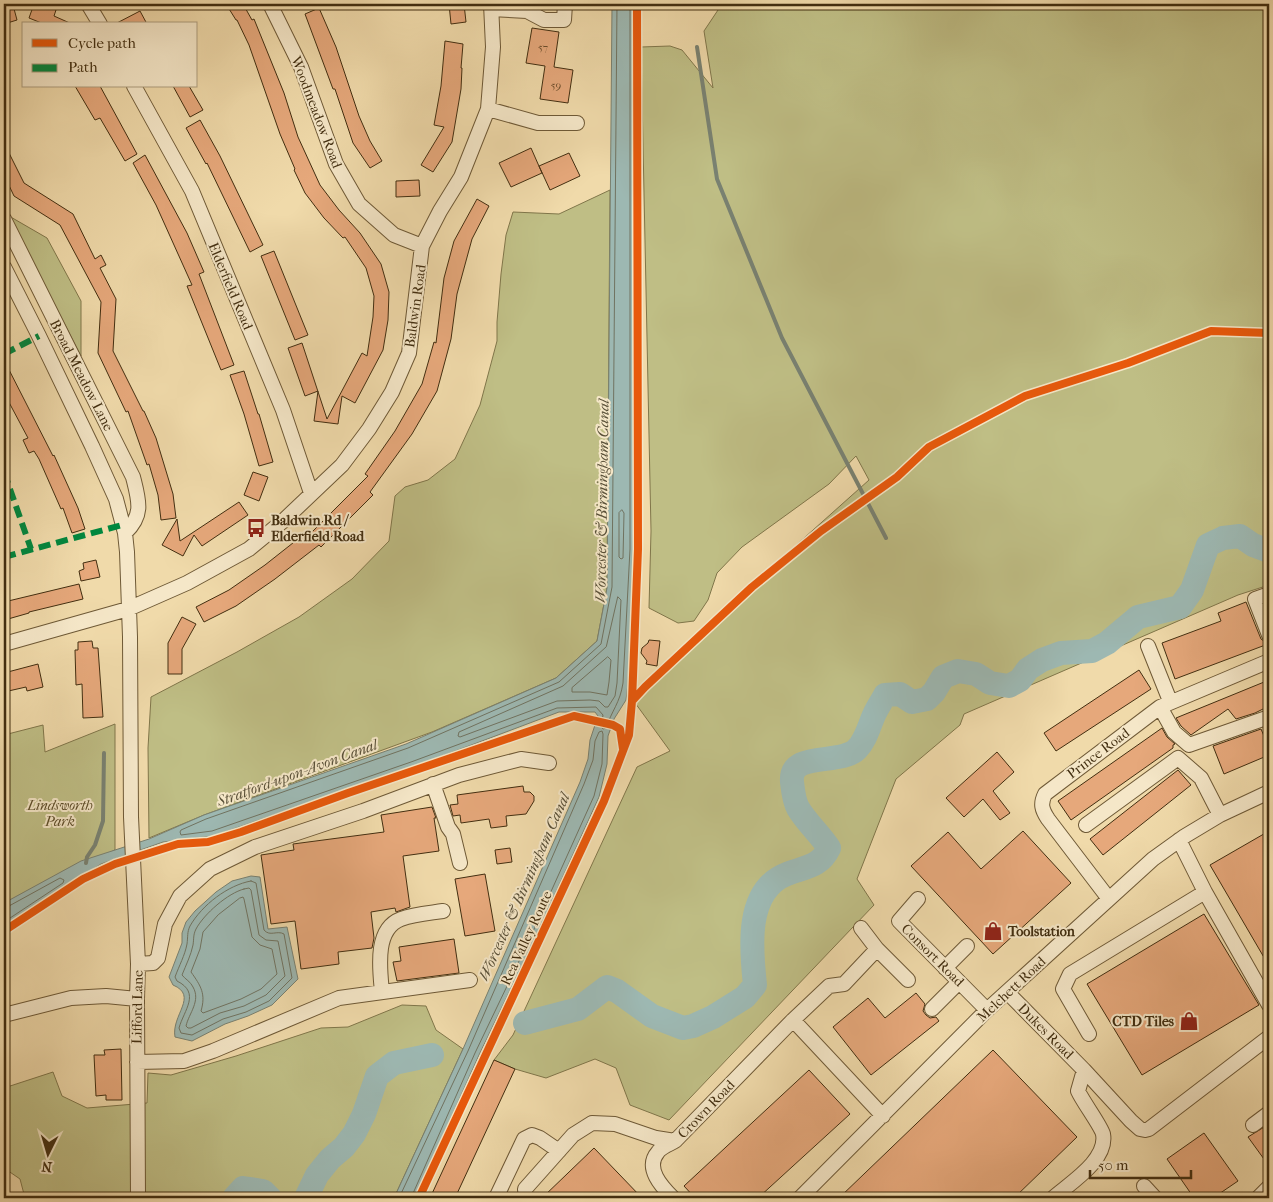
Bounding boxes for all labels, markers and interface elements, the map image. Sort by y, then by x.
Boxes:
legend [22,22,198,88]
text: Cycle path [68,34,136,52]
house number: 57 [538,41,548,54]
street label: Woodmeadow Road [287,53,346,171]
text: Path [68,58,98,76]
house number: 59 [551,79,561,92]
street label: Elderfield Road [205,240,257,333]
street label: Baldwin Road [401,263,430,349]
street label: Broad Meadow Lane [46,317,117,434]
water label: Worcester & Birmingham Canal [591,397,613,603]
place label: Baldwin Rd / Elderfield Road [271,512,365,545]
bus stop icon: Baldwin Rd / Elderfield Road [245,517,267,539]
street label: Prince Road [1064,724,1133,782]
water label: Stratford-upon-Avon Canal [214,735,382,811]
water label: Worcester & Birmingham Canal [474,788,575,984]
park label: Lindsworth Park [26,797,93,830]
street label: Rea Valley Route [497,888,556,988]
street label: Consort Road [898,920,968,991]
shop icon: Toolstation [982,920,1004,942]
place label: Toolstation [1007,923,1076,940]
street label: Melchett Road [973,953,1050,1026]
street label: Lifford Lane [128,970,147,1044]
street label: Dukes Road [1014,1000,1077,1063]
shop icon: CTD Tiles [1178,1010,1200,1032]
place label: CTD Tiles [1112,1013,1175,1030]
street label: Crown Road [674,1076,739,1142]
north arrow [22,1130,72,1180]
scale bar [1090,1147,1192,1179]
text: 50 m [1098,1156,1129,1174]
text: N [41,1157,53,1175]

